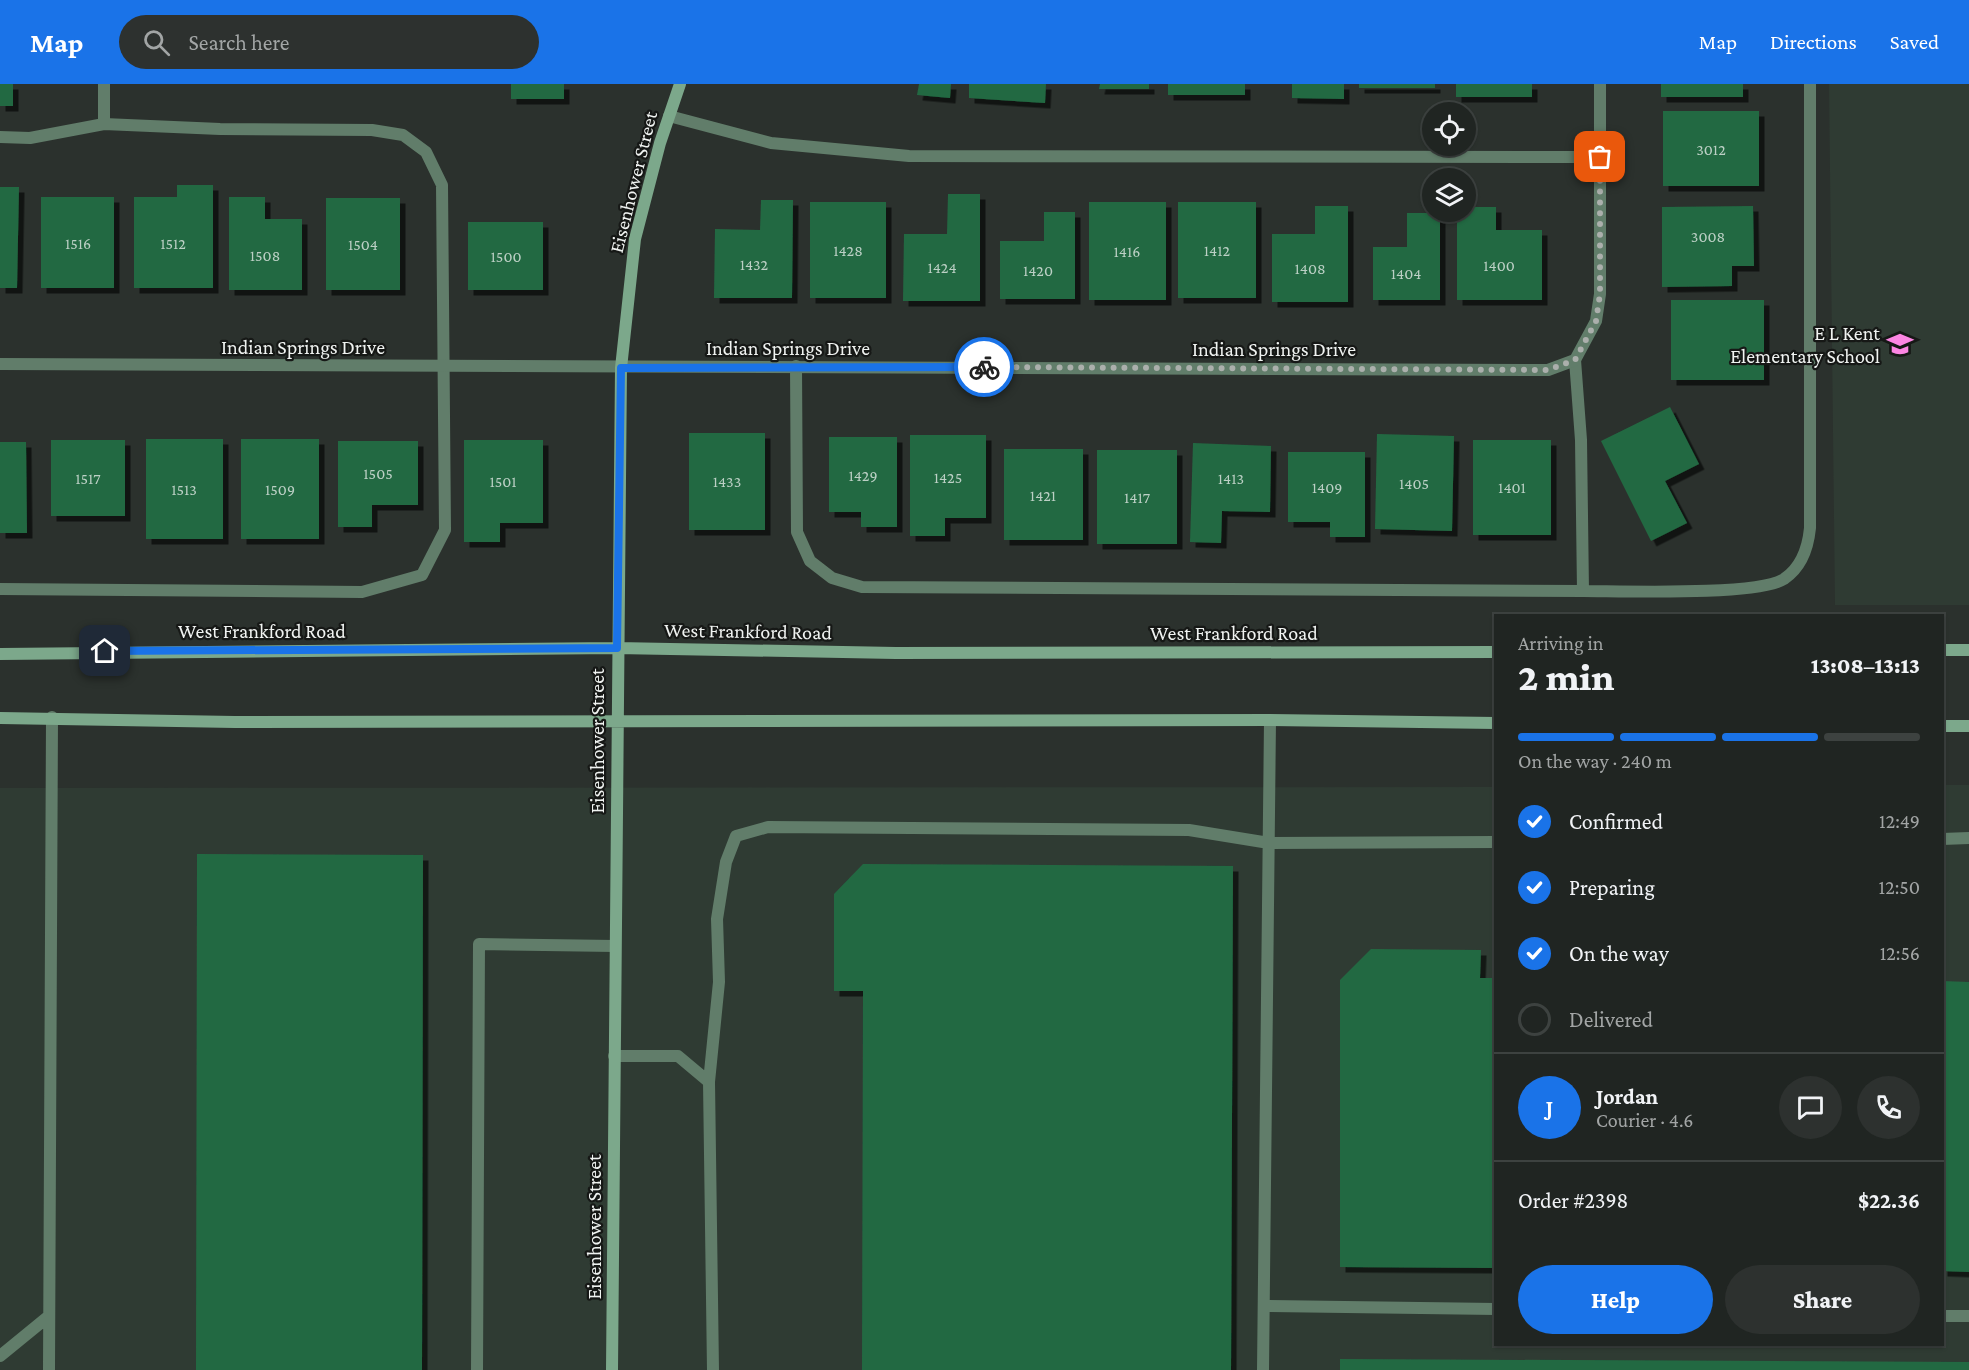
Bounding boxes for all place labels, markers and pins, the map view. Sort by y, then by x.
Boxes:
pin [1574,131,1625,182]
place label: E L Kent Elementary School [1730,322,1880,368]
school or university icon: E L Kent Elementary School [1885,329,1915,359]
pin [79,625,130,676]

